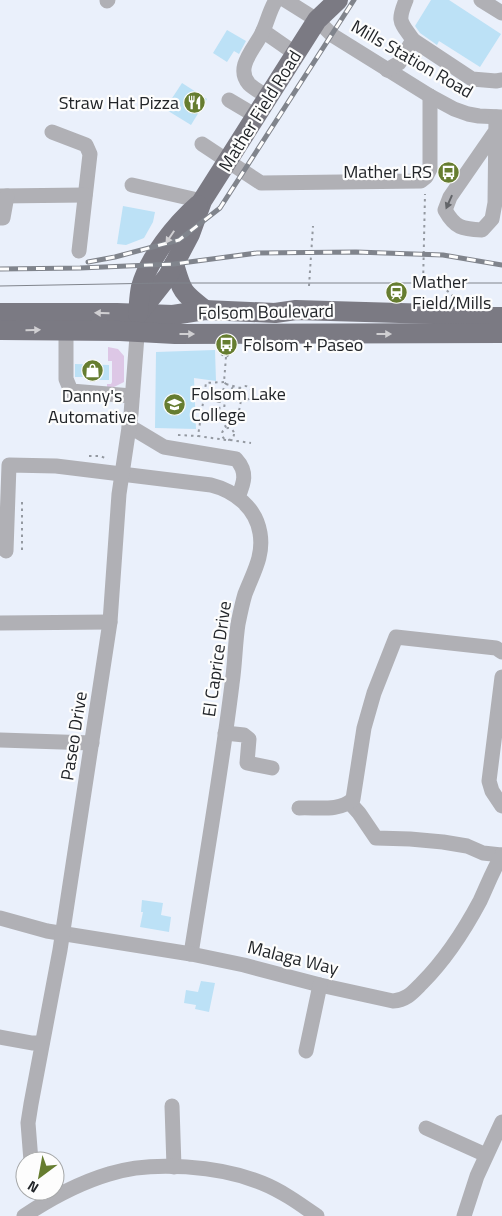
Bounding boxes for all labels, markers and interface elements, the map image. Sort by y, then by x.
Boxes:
street label: Mills Station Road [346,13,478,105]
street label: Mather Field Road [211,45,308,177]
place label: Straw Hat Pizza [59,89,179,116]
restaurant icon: Straw Hat Pizza [183,91,207,115]
place label: Mather LRS [343,158,432,185]
bus stop icon: Mather LRS [436,160,460,184]
one-way arrow [445,195,453,209]
one-way arrow [165,230,174,244]
place label: Mather Field/Mills [412,268,491,316]
station icon: Mather Field/Mills [384,280,408,304]
street label: Folsom Boulevard [198,297,334,326]
one-way arrow [94,309,110,317]
one-way arrow [25,326,41,334]
one-way arrow [179,330,195,338]
one-way arrow [376,330,392,338]
place label: Folsom + Paseo [243,331,363,358]
bus stop icon: Folsom + Paseo [215,333,239,357]
shop icon: Danny's Automative [80,359,104,383]
place label: Folsom Lake College [191,380,286,428]
place label: Danny's Automative [48,382,136,430]
school or university icon: Folsom Lake College [163,392,187,416]
street label: El Caprice Drive [195,599,238,719]
street label: Paseo Drive [53,689,94,782]
street label: Malaga Way [245,933,342,982]
north arrow [15,1151,65,1201]
text: N [23,1176,43,1199]

